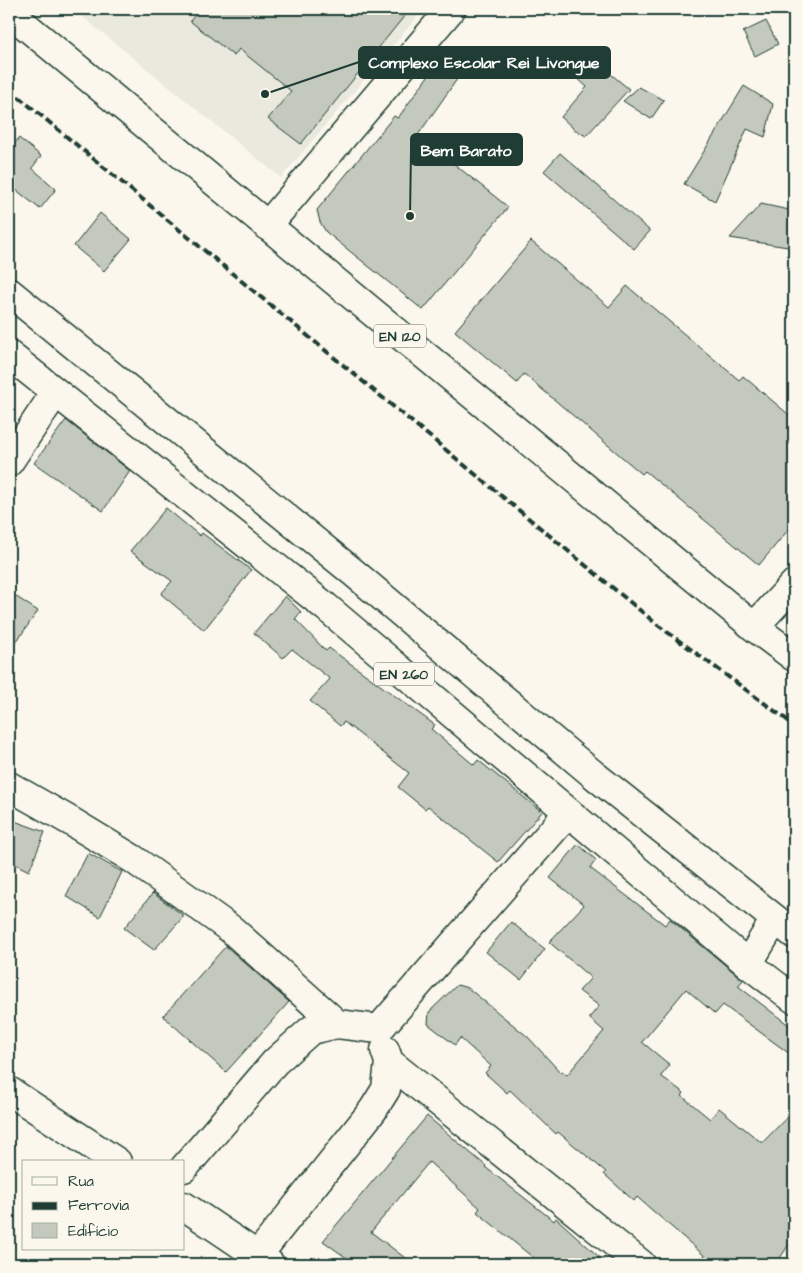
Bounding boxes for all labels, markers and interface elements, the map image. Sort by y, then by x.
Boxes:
callout: Complexo Escolar Rei Livongue [359,47,610,78]
text: Complexo Escolar Rei Livongue [368,52,600,76]
callout: Bem Barato [411,134,522,165]
text: Bem Barato [421,140,512,162]
road number: EN 120 [374,324,426,348]
road number: EN 260 [374,662,434,686]
legend [22,1160,185,1250]
text: Rua [68,1171,94,1192]
text: Ferrovia [68,1195,130,1216]
text: Edifício [68,1221,119,1242]

